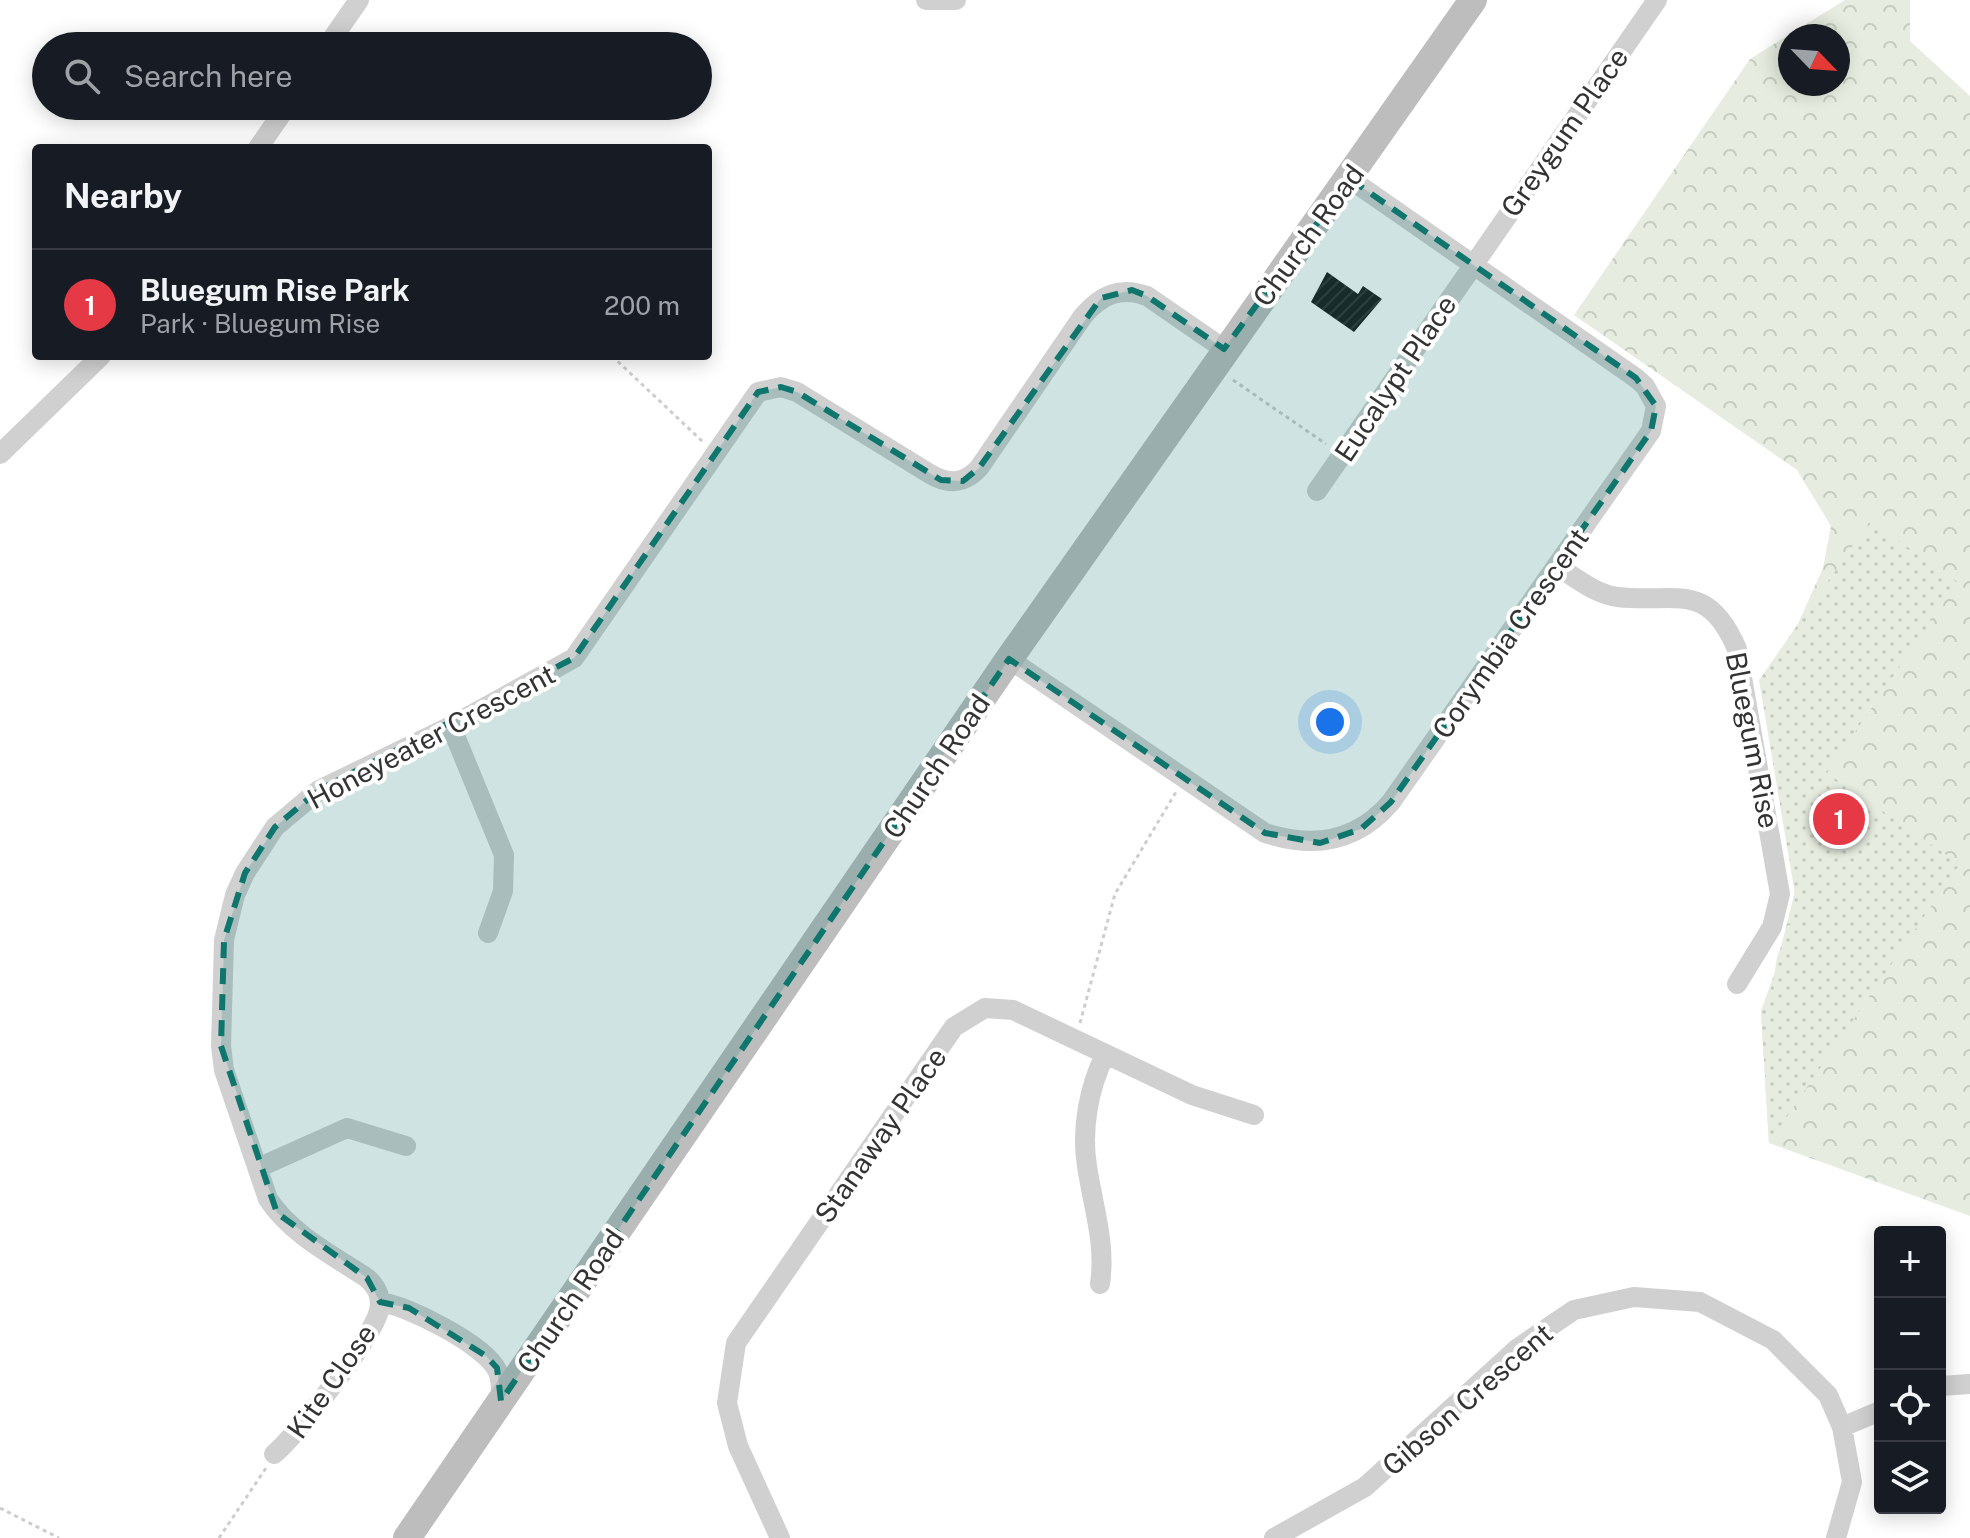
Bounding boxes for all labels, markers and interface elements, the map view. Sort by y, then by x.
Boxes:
north arrow [1778,24,1850,96]
search box [32,32,712,120]
street label: Greygum Place [1494,41,1634,223]
icon: search [60,54,104,98]
text: Search here [124,58,292,94]
street label: Church Road [1246,158,1370,312]
text: Nearby [64,176,182,216]
text: Bluegum Rise Park [140,272,410,308]
street label: Eucalypt Place [1327,289,1463,467]
text: 1 [84,290,96,321]
text: 200 m [604,290,680,321]
text: Park · Bluegum Rise [140,308,380,339]
street label: Corymbia Crescent [1425,522,1595,744]
street label: Bluegum Rise [1720,649,1786,831]
street label: Honeyeater Crescent [302,657,560,815]
street label: Church Road [876,688,996,844]
your location [1310,702,1350,742]
pin: 1 [1813,789,1865,849]
street label: Stanaway Place [807,1041,953,1229]
street label: Church Road [510,1223,630,1379]
map controls [1874,1226,1946,1514]
button: + [1874,1226,1946,1298]
button: − [1874,1298,1946,1370]
street label: Gibson Crescent [1375,1316,1559,1482]
street label: Kite Close [280,1318,382,1444]
button: locate [1874,1370,1946,1442]
button: layers [1874,1442,1946,1514]

